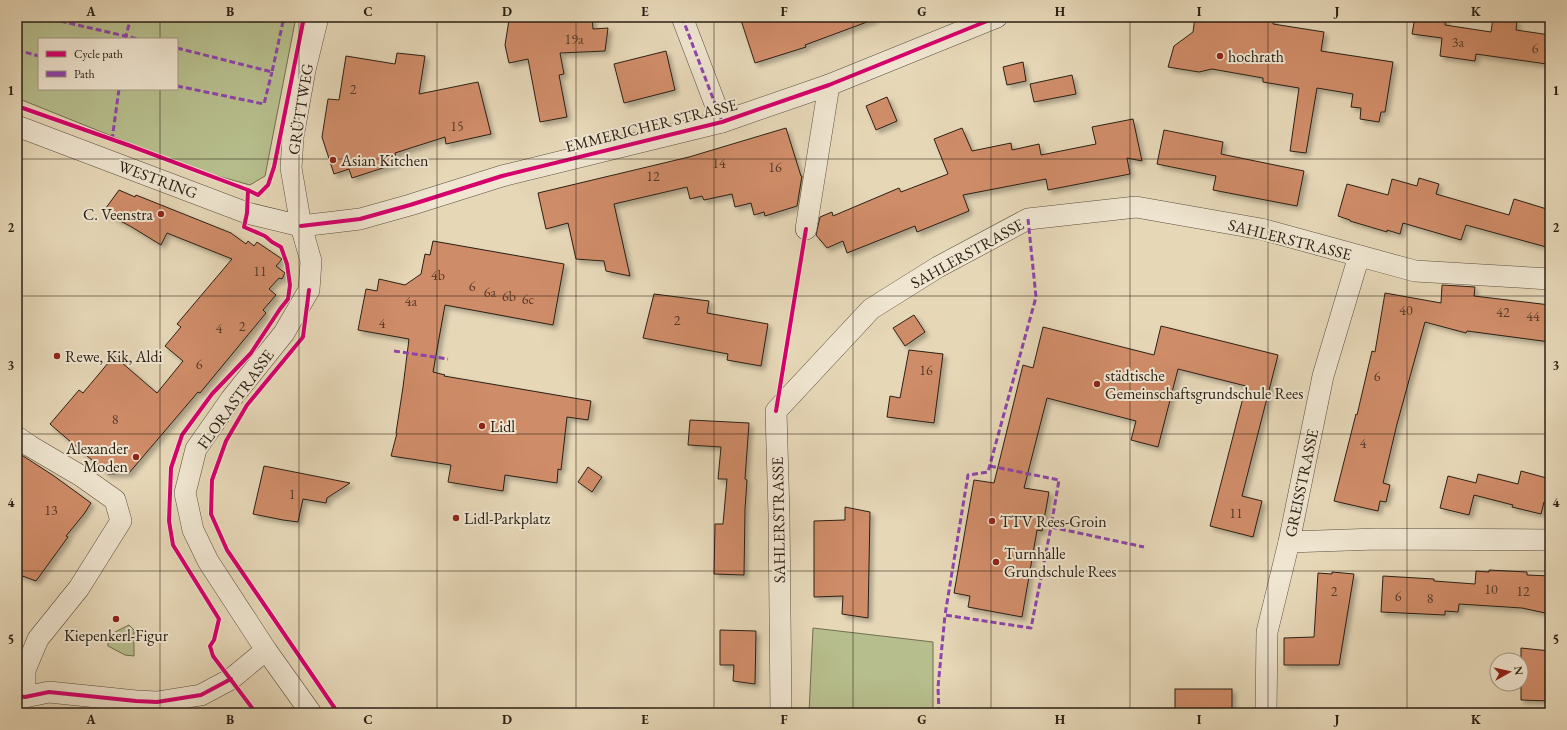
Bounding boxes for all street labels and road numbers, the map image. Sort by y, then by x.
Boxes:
street label: GRÜTTWEG [283,62,318,156]
street label: EMMERICHER STRASSE [563,94,739,157]
street label: WESTRING [115,155,201,204]
street label: SAHLERSTRASSE [907,214,1028,293]
street label: SAHLERSTRASSE [1226,214,1354,265]
street label: FLORASTRASSE [192,345,279,453]
street label: GREISSTRASSE [1280,427,1323,539]
street label: SAHLERSTRASSE [767,457,790,583]

